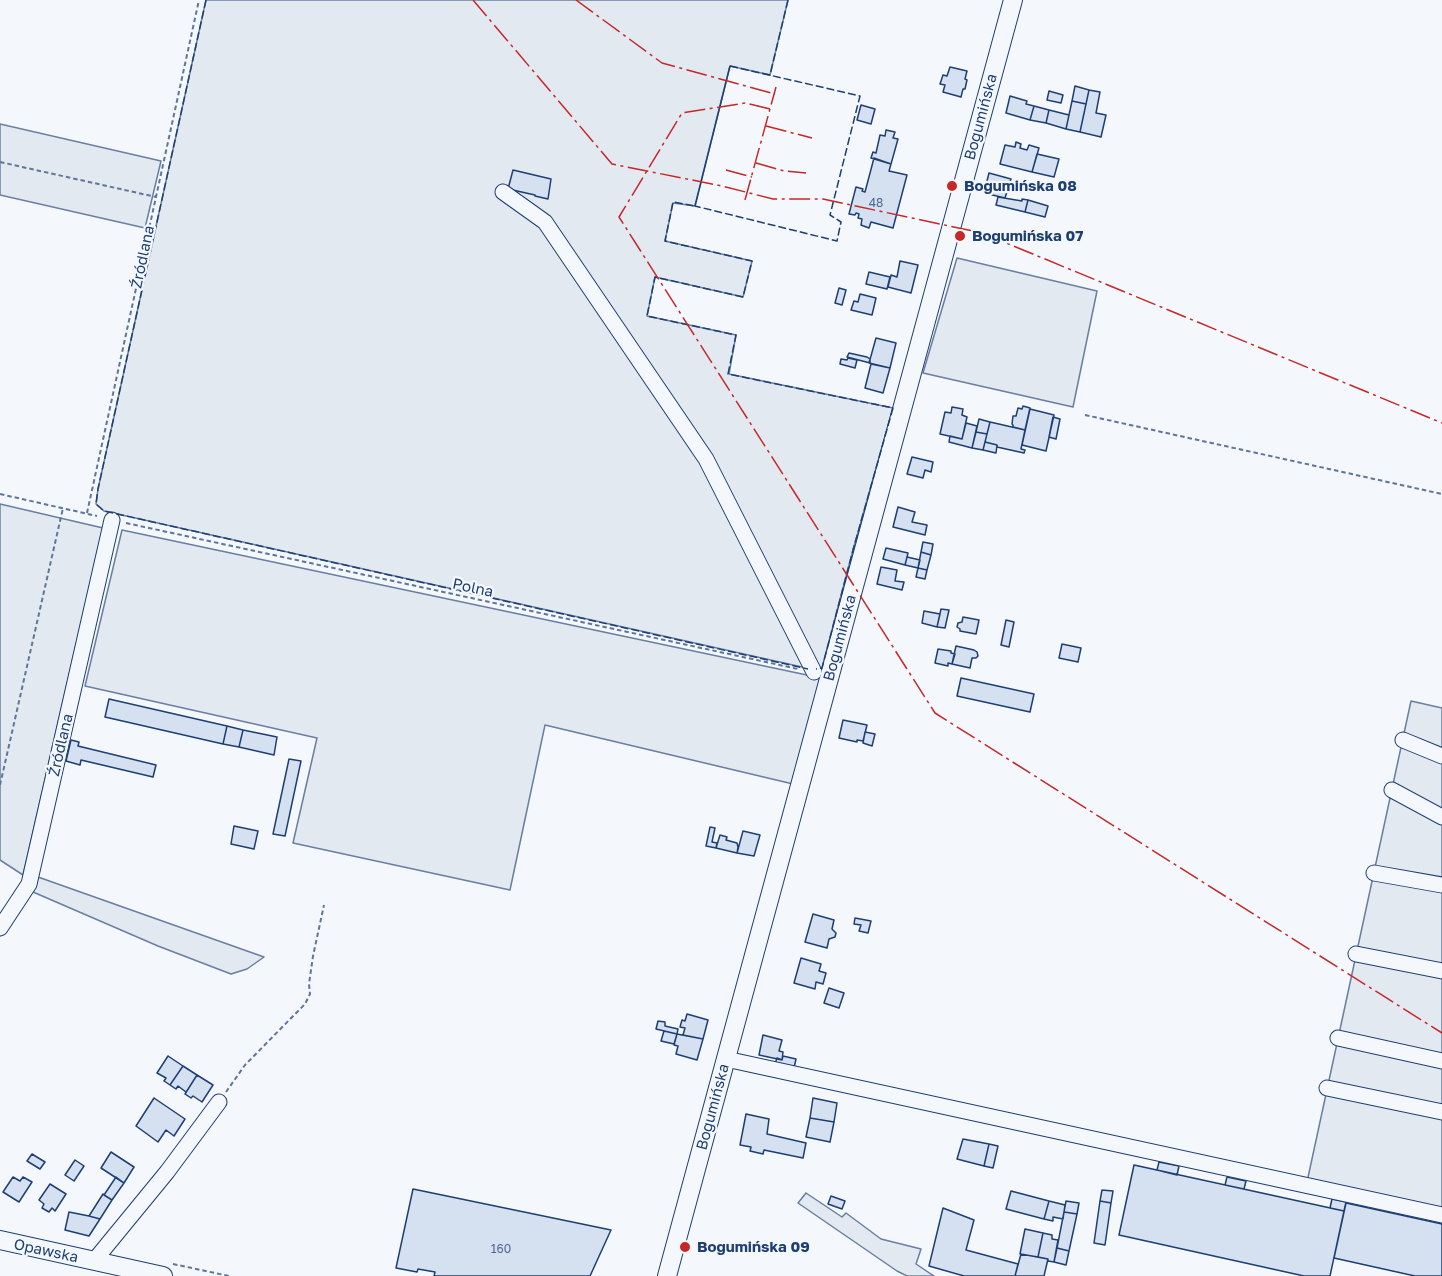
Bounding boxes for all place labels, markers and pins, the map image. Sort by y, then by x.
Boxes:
place label: Bogumińska 08 [964,177,1077,195]
marker: Bogumińska 08 [945,179,959,193]
place label: Bogumińska 07 [972,227,1083,245]
marker: Bogumińska 07 [953,229,967,243]
place label: Bogumińska 09 [697,1238,810,1256]
marker: Bogumińska 09 [678,1240,692,1254]

